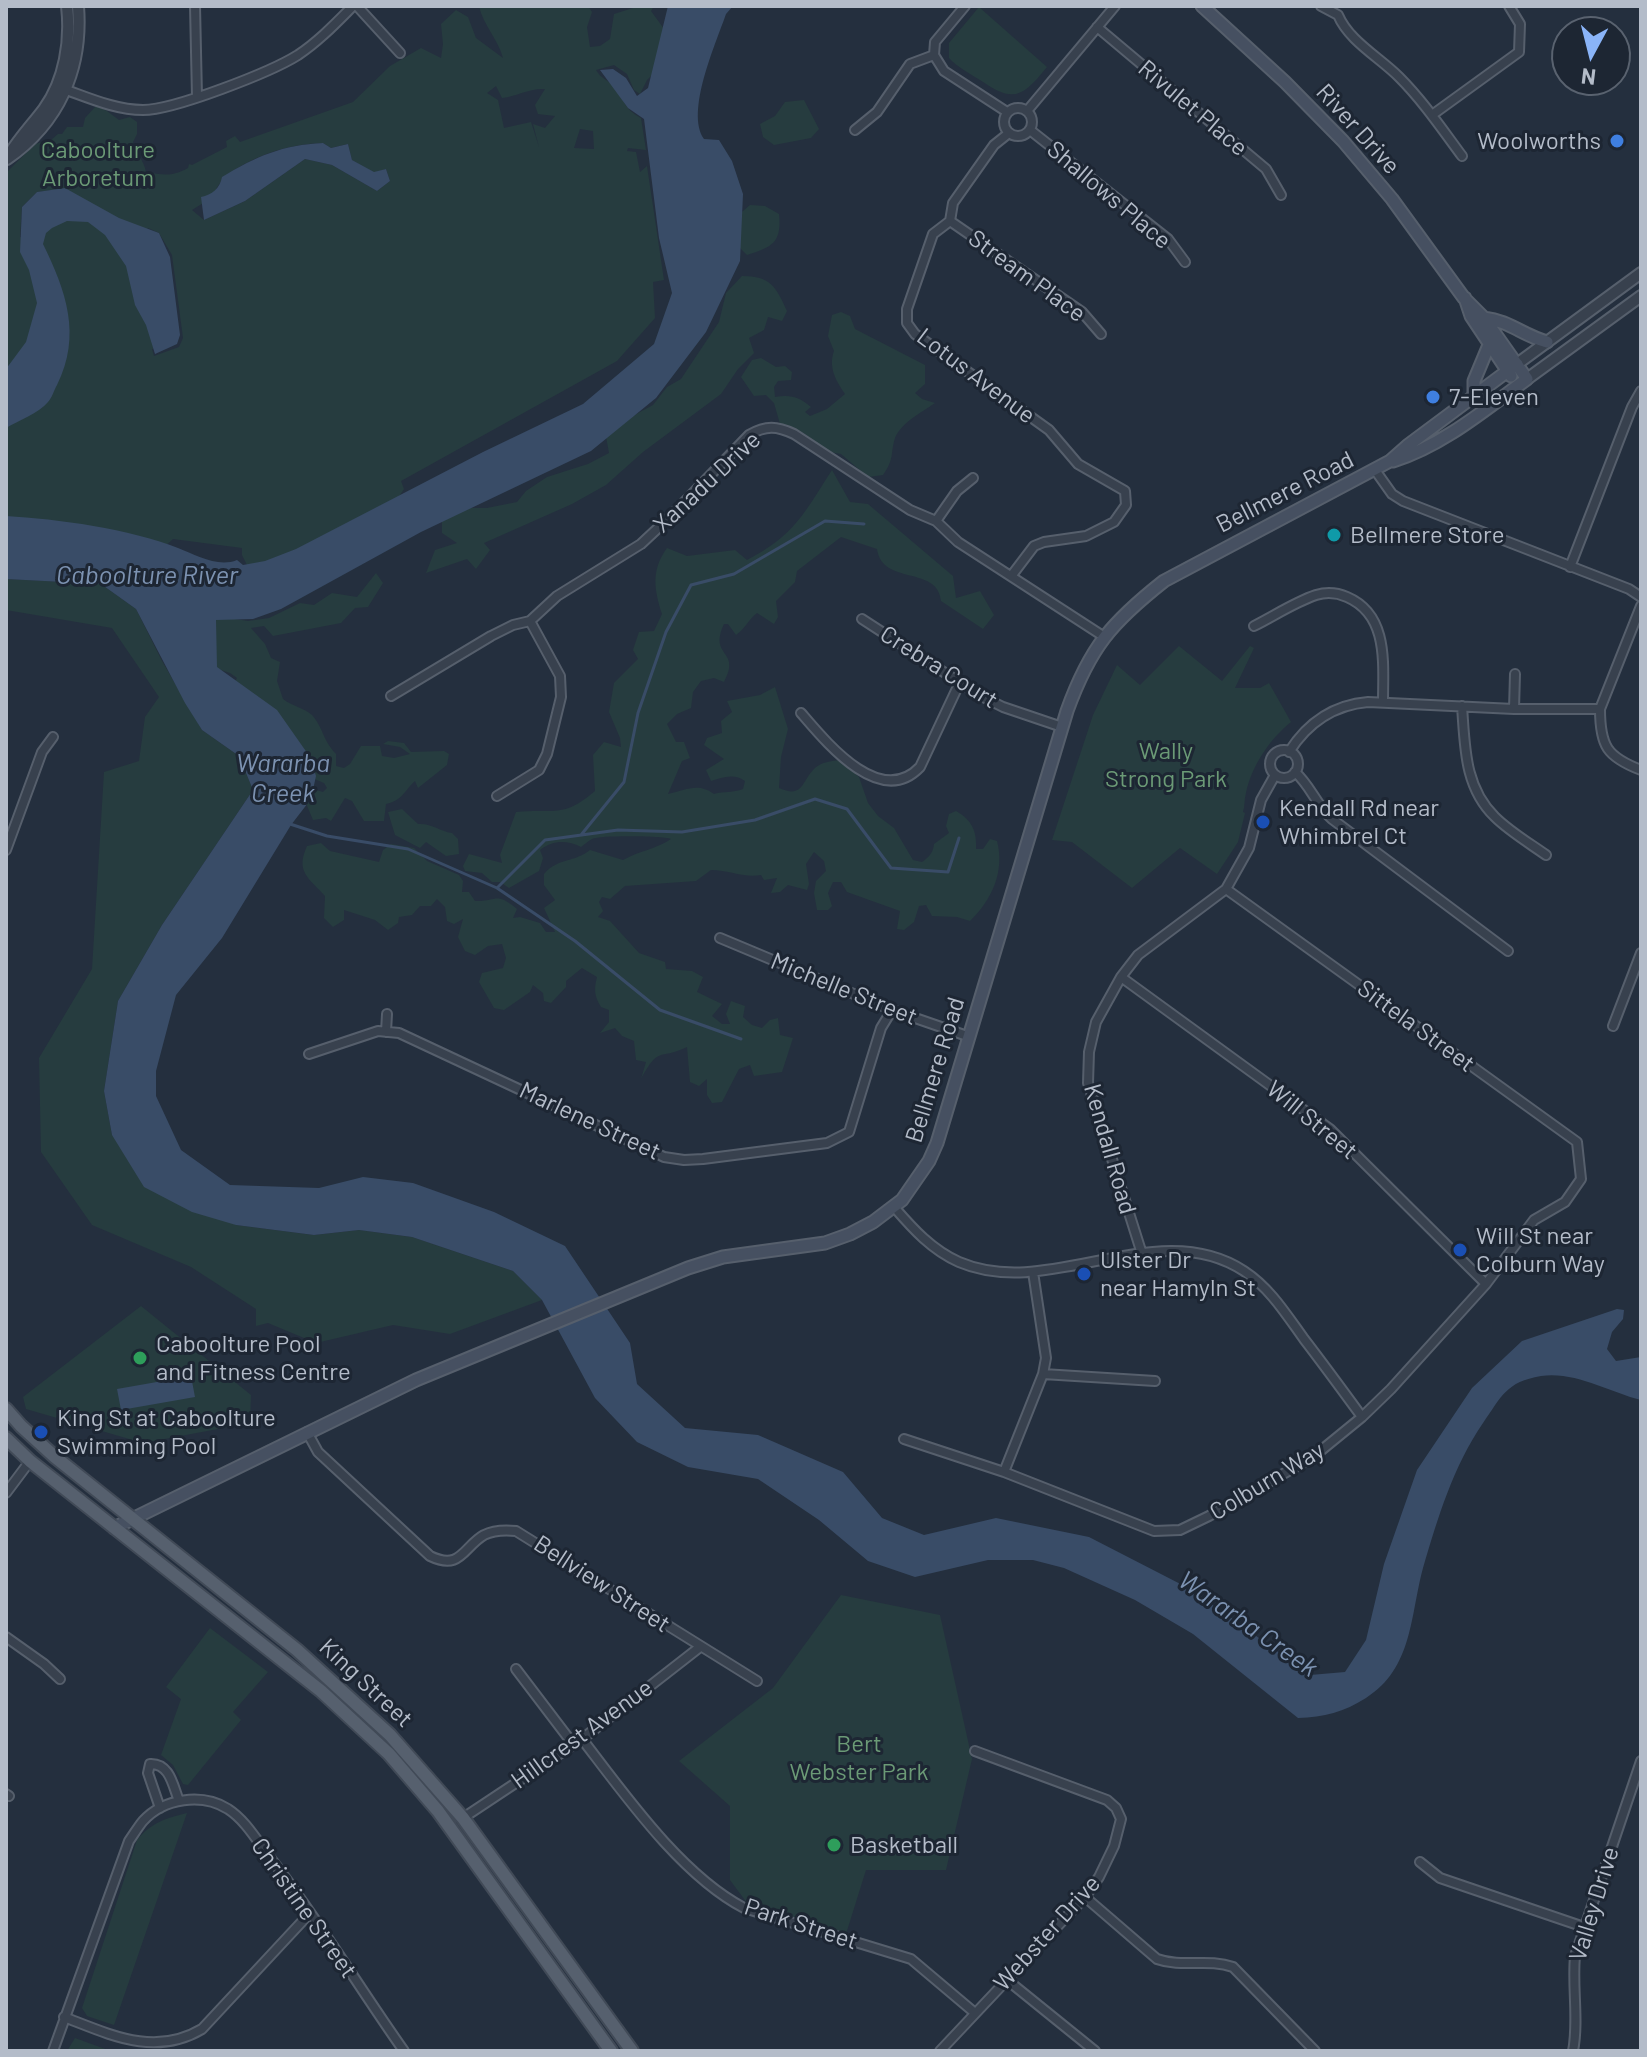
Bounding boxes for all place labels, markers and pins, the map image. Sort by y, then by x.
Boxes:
place label: Woolworths [1477,127,1601,155]
marker: Woolworths [1608,132,1626,150]
place label: 7-Eleven [1449,383,1539,411]
marker: 7-Eleven [1424,388,1442,406]
place label: Bellmere Store [1350,521,1504,549]
marker: Bellmere Store [1325,526,1343,544]
place label: Kendall Rd near Whimbrel Ct [1279,794,1439,850]
marker: Kendall Rd near Whimbrel Ct [1254,813,1272,831]
place label: Will St near Colburn Way [1476,1222,1605,1278]
marker: Will St near Colburn Way [1451,1241,1469,1259]
place label: Ulster Dr near Hamyln St [1100,1246,1256,1302]
marker: Ulster Dr near Hamyln St [1075,1265,1093,1283]
place label: Caboolture Pool and Fitness Centre [156,1330,351,1386]
marker: Caboolture Pool and Fitness Centre [131,1349,149,1367]
place label: King St at Caboolture Swimming Pool [57,1404,276,1460]
marker: King St at Caboolture Swimming Pool [32,1423,50,1441]
place label: Basketball [850,1831,958,1859]
marker: Basketball [825,1836,843,1854]

